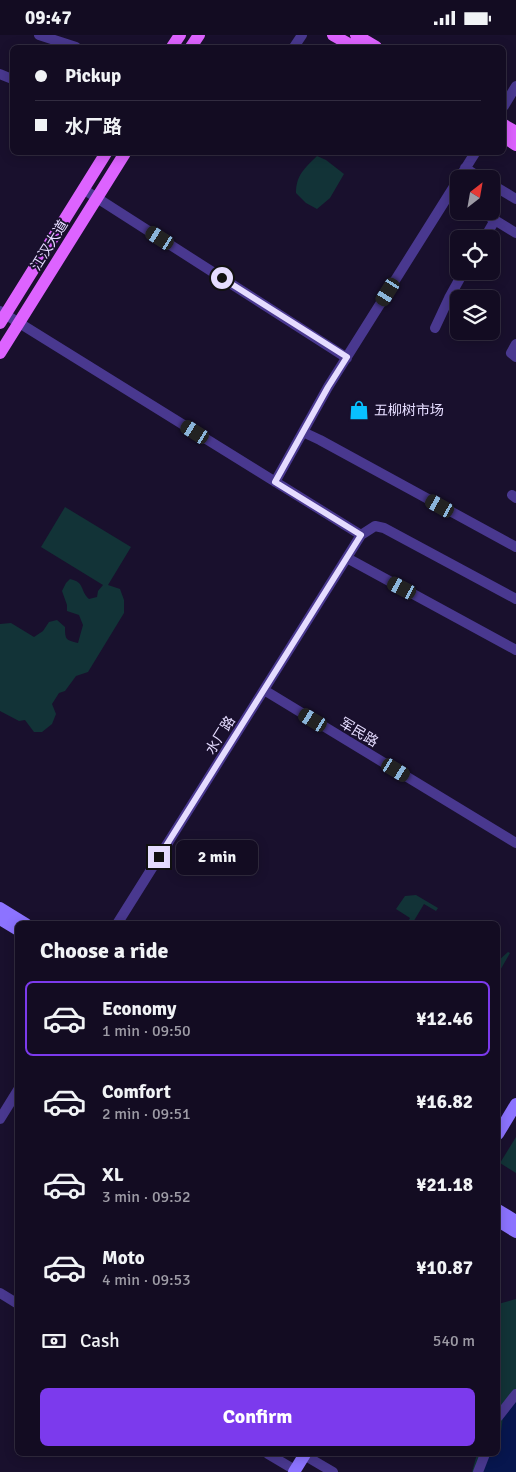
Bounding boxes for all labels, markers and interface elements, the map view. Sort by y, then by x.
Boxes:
text: 09:47 [25,6,72,30]
text: Pickup [65,64,121,88]
text: 水厂路 [65,115,122,139]
north arrow [450,170,500,220]
map controls [450,170,500,340]
street label: 江汉大道 [27,217,71,274]
car [143,224,176,252]
button: locate [450,230,500,280]
route start [211,267,233,289]
car [373,275,402,309]
button: layers [450,290,500,340]
shop icon: 五柳树市场 [348,399,370,421]
place label: 五柳树市场 [374,402,444,419]
car [178,418,211,446]
car [423,492,456,520]
car [385,574,418,602]
car [296,706,329,734]
street label: 水厂路 [202,713,239,758]
street label: 军民路 [336,714,381,751]
car [379,756,412,784]
callout: 2 min [176,839,259,875]
route end [148,846,170,868]
text: 2 min [198,847,236,867]
text: Choose a ride [40,937,168,964]
icon: car [42,996,87,1041]
text: Economy [102,997,176,1021]
text: ¥12.46 [416,1007,473,1031]
text: 1 min · 09:50 [102,1021,191,1041]
icon: car [42,1079,87,1124]
text: Comfort [102,1080,171,1104]
text: ¥16.82 [416,1090,473,1114]
text: 2 min · 09:51 [102,1104,191,1124]
icon: car [42,1162,87,1207]
text: XL [102,1163,124,1187]
text: ¥21.18 [416,1173,473,1197]
text: 3 min · 09:52 [102,1187,191,1207]
icon: car [42,1245,87,1290]
text: Moto [102,1246,145,1270]
text: ¥10.87 [416,1256,473,1280]
text: 4 min · 09:53 [102,1270,191,1290]
icon: cash [40,1327,68,1355]
text: Cash [80,1329,120,1353]
text: 540 m [433,1331,475,1351]
button: Confirm [40,1388,475,1446]

